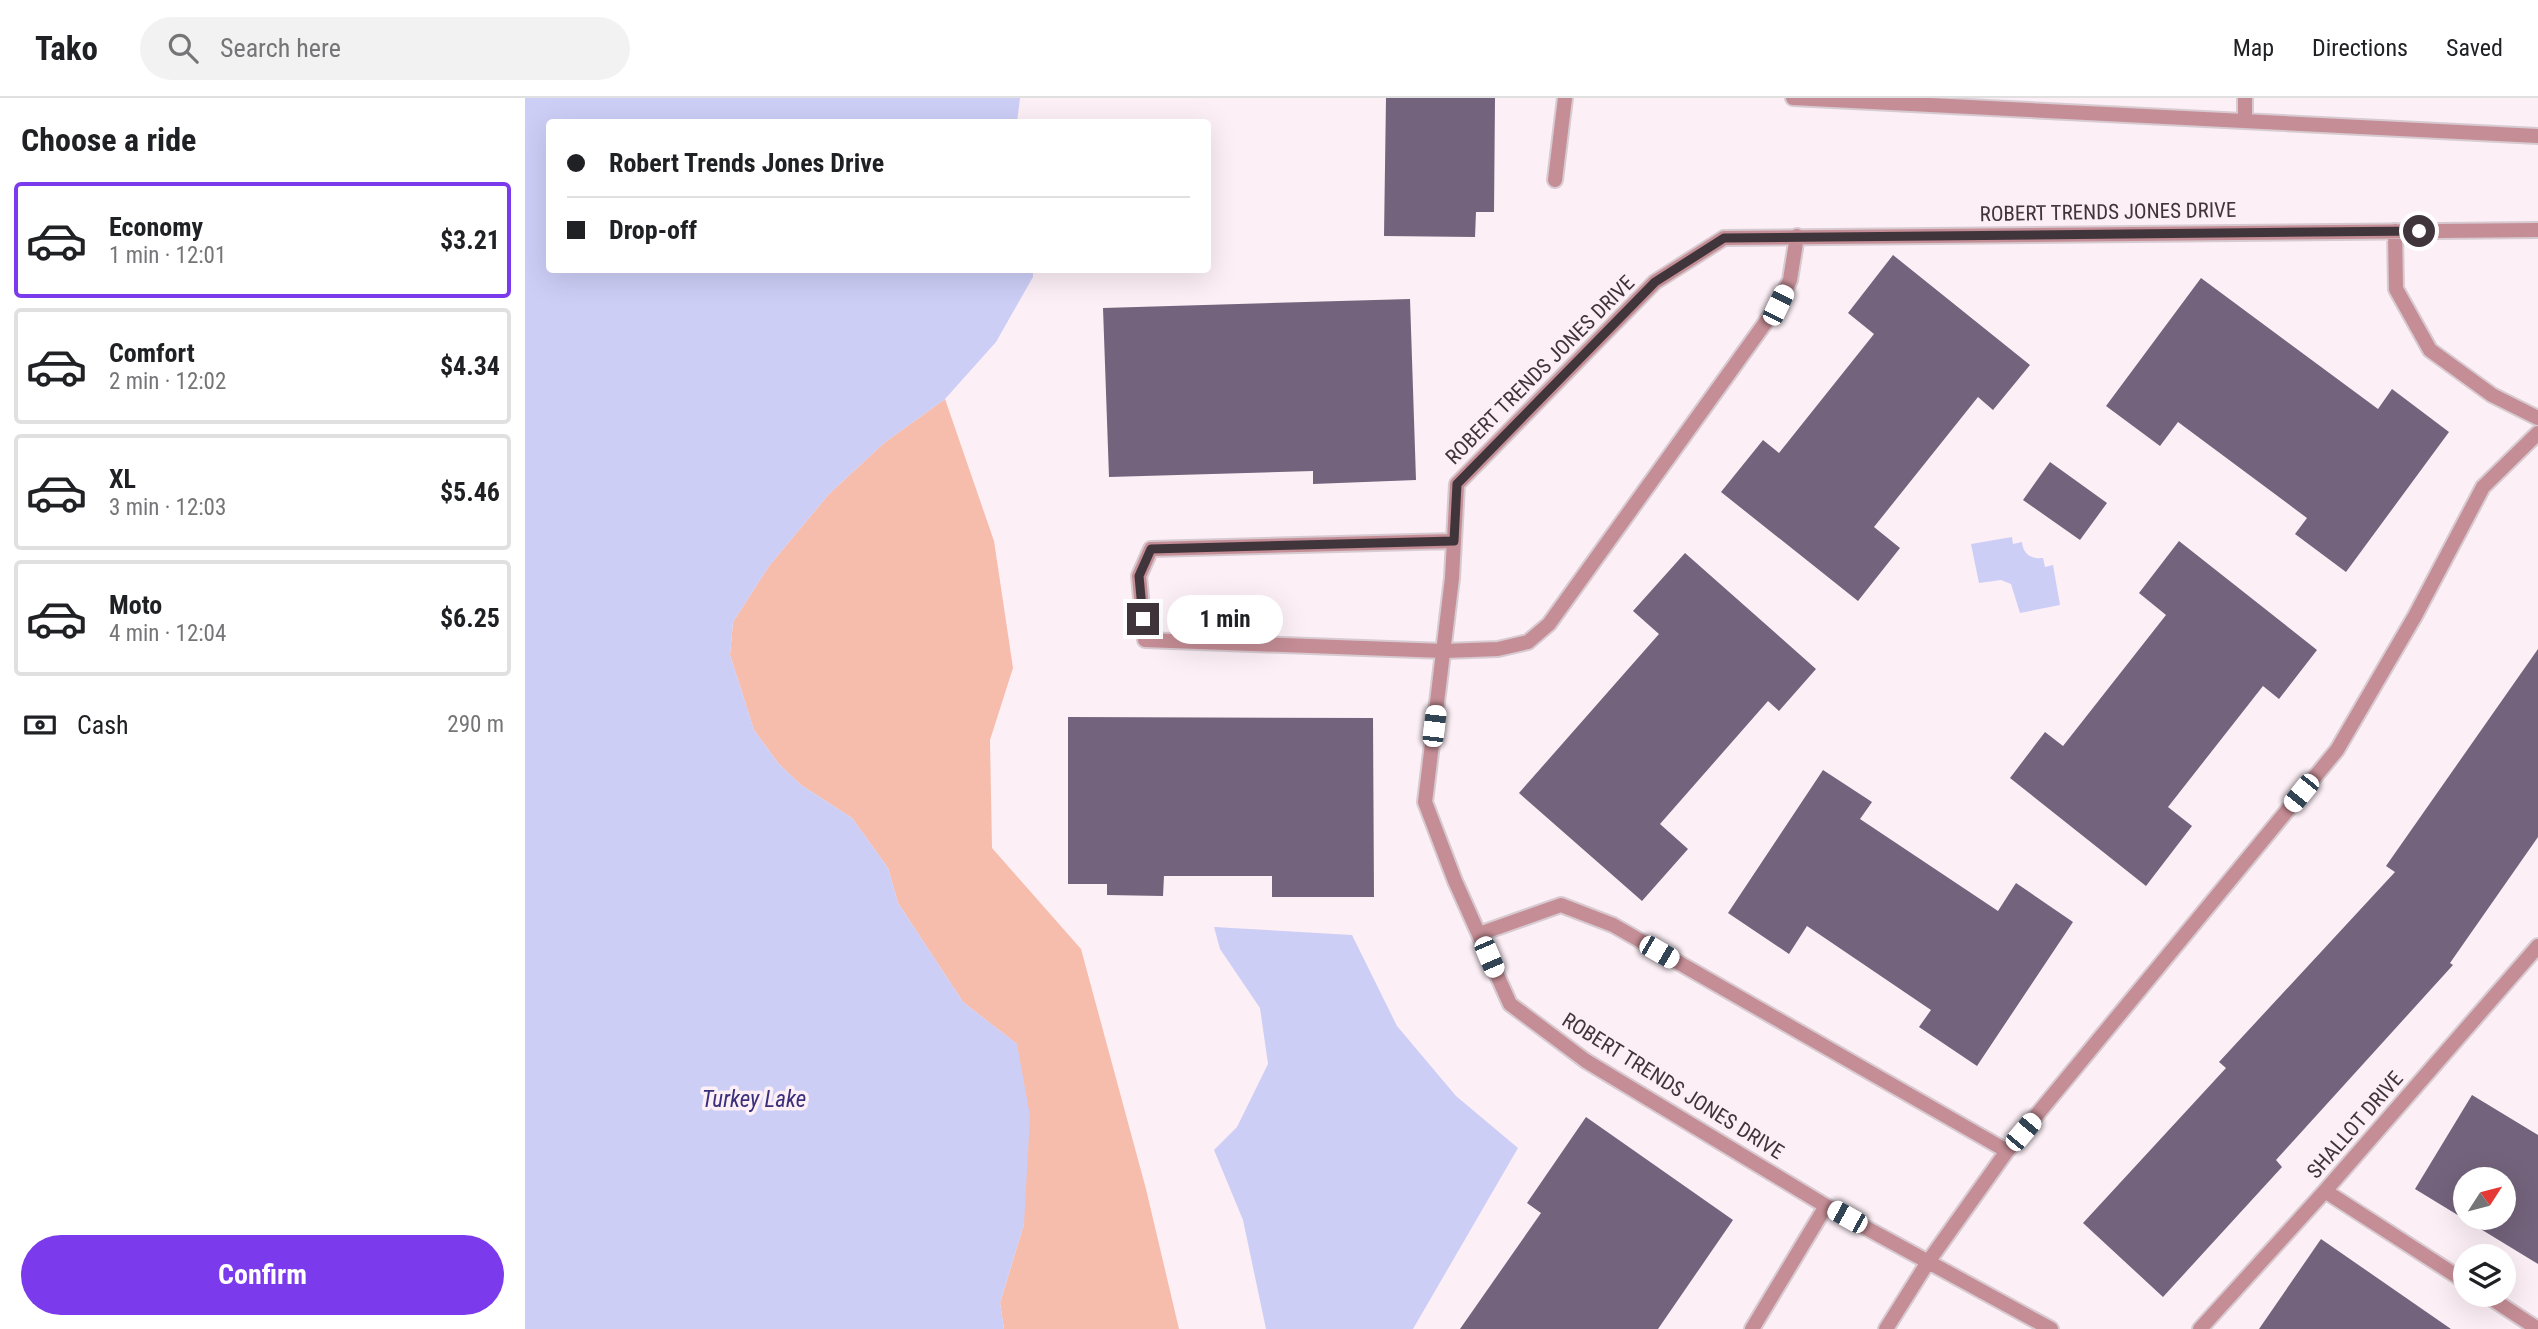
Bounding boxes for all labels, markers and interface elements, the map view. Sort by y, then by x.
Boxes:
search box [140,17,630,80]
text: Tako [35,29,98,68]
icon: search [164,29,202,67]
text: Search here [220,33,341,63]
text: Map [2233,34,2274,62]
text: Directions [2312,34,2408,62]
text: Saved [2446,34,2503,62]
text: Choose a ride [21,121,196,159]
text: Robert Trends Jones Drive [609,148,884,178]
street label: ROBERT TRENDS JONES DRIVE [1979,198,2237,226]
icon: car [25,209,88,272]
text: Economy [109,212,203,242]
text: Drop-off [609,215,697,245]
route start [2403,215,2435,247]
text: $3.21 [440,225,500,255]
text: 1 min · 12:01 [109,242,226,269]
street label: ROBERT TRENDS JONES DRIVE [1441,271,1639,469]
car [1760,282,1797,328]
icon: car [25,335,88,398]
text: Comfort [109,338,195,368]
text: $4.34 [440,351,500,381]
text: 2 min · 12:02 [109,368,226,395]
icon: car [25,461,88,524]
text: XL [109,464,136,494]
text: $5.46 [440,477,500,507]
text: 3 min · 12:03 [109,494,226,521]
icon: car [25,587,88,650]
text: Moto [109,590,162,620]
callout: 1 min [1167,594,1283,644]
text: $6.25 [440,603,500,633]
route end [1127,603,1159,635]
text: 1 min [1199,606,1251,633]
text: 4 min · 12:04 [109,620,226,647]
car [1422,704,1447,748]
icon: cash [21,706,59,744]
text: Cash [77,710,129,740]
text: 290 m [447,711,504,738]
car [2280,770,2323,816]
car [1636,932,1683,972]
car [1472,934,1507,980]
street label: ROBERT TRENDS JONES DRIVE [1558,1008,1788,1164]
street label: SHALLOT DRIVE [2302,1067,2408,1183]
water label: Turkey Lake [702,1086,806,1113]
car [2002,1109,2045,1155]
north arrow [2453,1167,2517,1230]
map controls [2453,1167,2516,1307]
car [1824,1198,1871,1236]
button: Confirm [21,1235,504,1315]
button: layers [2453,1244,2516,1307]

